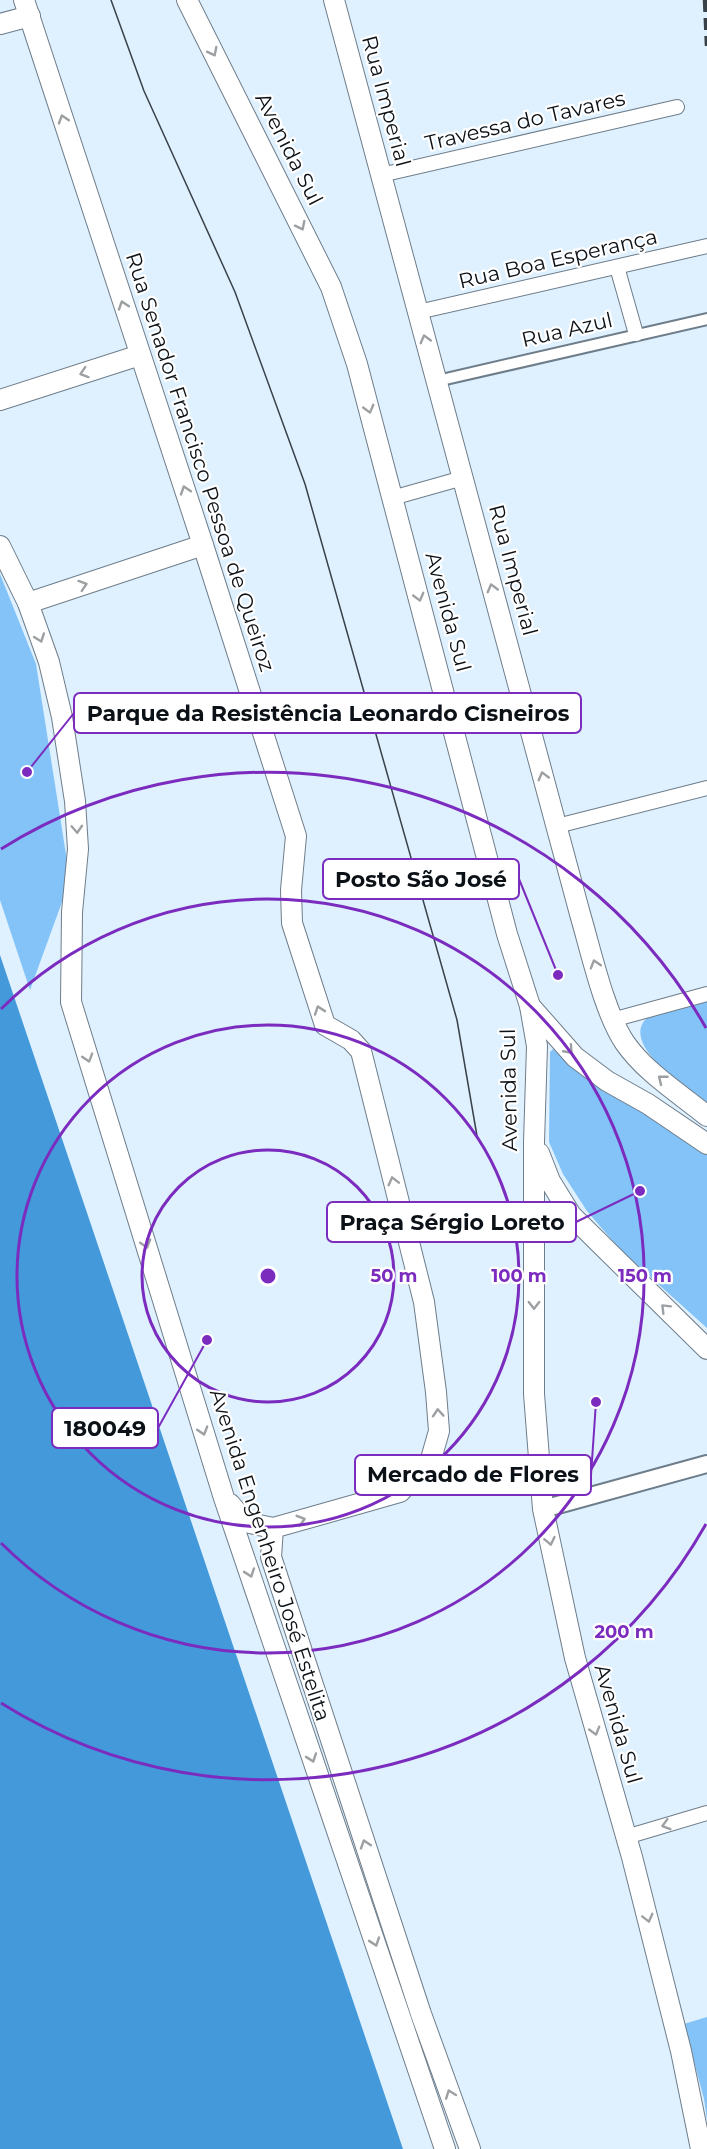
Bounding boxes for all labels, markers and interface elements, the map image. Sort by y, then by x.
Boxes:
street label: Rua Imperial [357,33,416,169]
one-way arrow [206,46,218,57]
street label: Travessa do Tavares [422,85,627,156]
street label: Avenida Sul [250,88,328,209]
one-way arrow [58,114,70,125]
one-way arrow [294,220,305,231]
street label: Rua Boa Esperança [456,223,660,294]
street label: Rua Senador Francisco Pessoa de Queiroz [121,249,280,675]
one-way arrow [118,300,131,310]
street label: Rua Azul [519,307,615,352]
one-way arrow [420,334,433,344]
one-way arrow [79,366,90,378]
one-way arrow [362,403,374,413]
one-way arrow [180,485,192,496]
street label: Rua Imperial [484,502,543,638]
street label: Avenida Sul [421,549,476,674]
one-way arrow [77,579,88,592]
one-way arrow [487,583,500,593]
one-way arrow [412,591,424,602]
one-way arrow [33,632,46,643]
callout: Parque da Resistência Leonardo Cisneiros [74,693,581,733]
text: Parque da Resistência Leonardo Cisneiros [87,700,570,727]
one-way arrow [538,771,551,781]
one-way arrow [70,824,83,833]
callout: Posto São José [323,859,519,899]
text: Posto São José [335,866,507,893]
one-way arrow [590,959,602,970]
one-way arrow [314,1005,327,1016]
street label: Avenida Sul [495,1028,522,1152]
one-way arrow [562,1043,573,1053]
one-way arrow [81,1052,93,1063]
one-way arrow [658,1075,669,1086]
one-way arrow [388,1176,401,1186]
callout: Praça Sérgio Loreto [327,1202,576,1242]
text: Praça Sérgio Loreto [339,1209,565,1236]
one-way arrow [139,1238,151,1249]
text: 50 m [371,1265,417,1287]
text: 100 m [491,1265,547,1287]
text: 150 m [618,1265,672,1287]
centre of rings [258,1266,278,1286]
one-way arrow [528,1301,540,1310]
one-way arrow [661,1305,672,1316]
street label: Avenida Engenheiro José Estelita [205,1386,336,1724]
callout: 180049 [52,1408,158,1448]
one-way arrow [431,1409,444,1418]
text: 180049 [64,1415,146,1442]
one-way arrow [196,1425,209,1436]
callout: Mercado de Flores [355,1455,591,1495]
text: Mercado de Flores [367,1461,579,1488]
one-way arrow [295,1515,306,1527]
one-way arrow [543,1536,556,1546]
one-way arrow [242,1567,255,1578]
text: 200 m [594,1621,654,1643]
street label: Avenida Sul [590,1661,647,1786]
one-way arrow [588,1725,600,1736]
one-way arrow [305,1752,318,1763]
one-way arrow [661,1818,672,1830]
one-way arrow [360,1839,373,1850]
one-way arrow [640,1913,653,1923]
one-way arrow [367,1936,380,1947]
one-way arrow [444,2089,457,2100]

